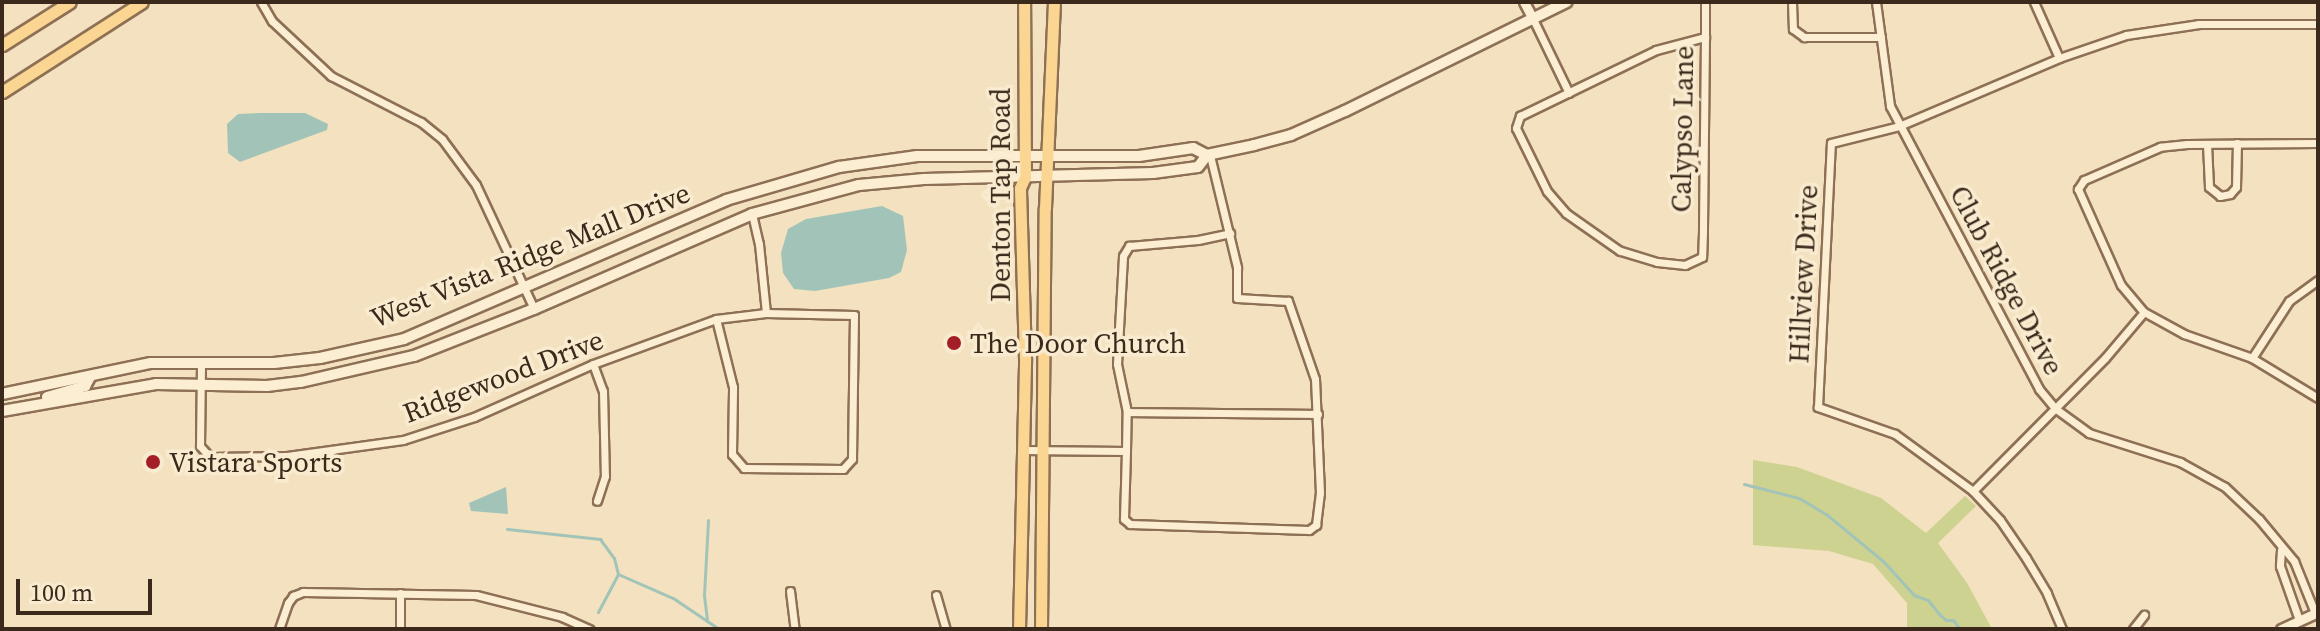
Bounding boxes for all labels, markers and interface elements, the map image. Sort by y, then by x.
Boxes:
street label: Calypso Lane [1664,45,1700,213]
street label: Denton Tap Road [983,88,1017,302]
street label: West Vista Ridge Mall Drive [365,175,695,335]
street label: Club Ridge Drive [1943,180,2071,380]
street label: Hillview Drive [1782,184,1824,364]
street label: Ridgewood Drive [398,322,608,430]
place label: The Door Church [970,326,1186,360]
marker: The Door Church [945,334,963,352]
place label: Vistara Sports [169,445,342,479]
marker: Vistara Sports [144,453,162,471]
scale bar [20,563,156,613]
text: 100 m [30,576,93,609]

